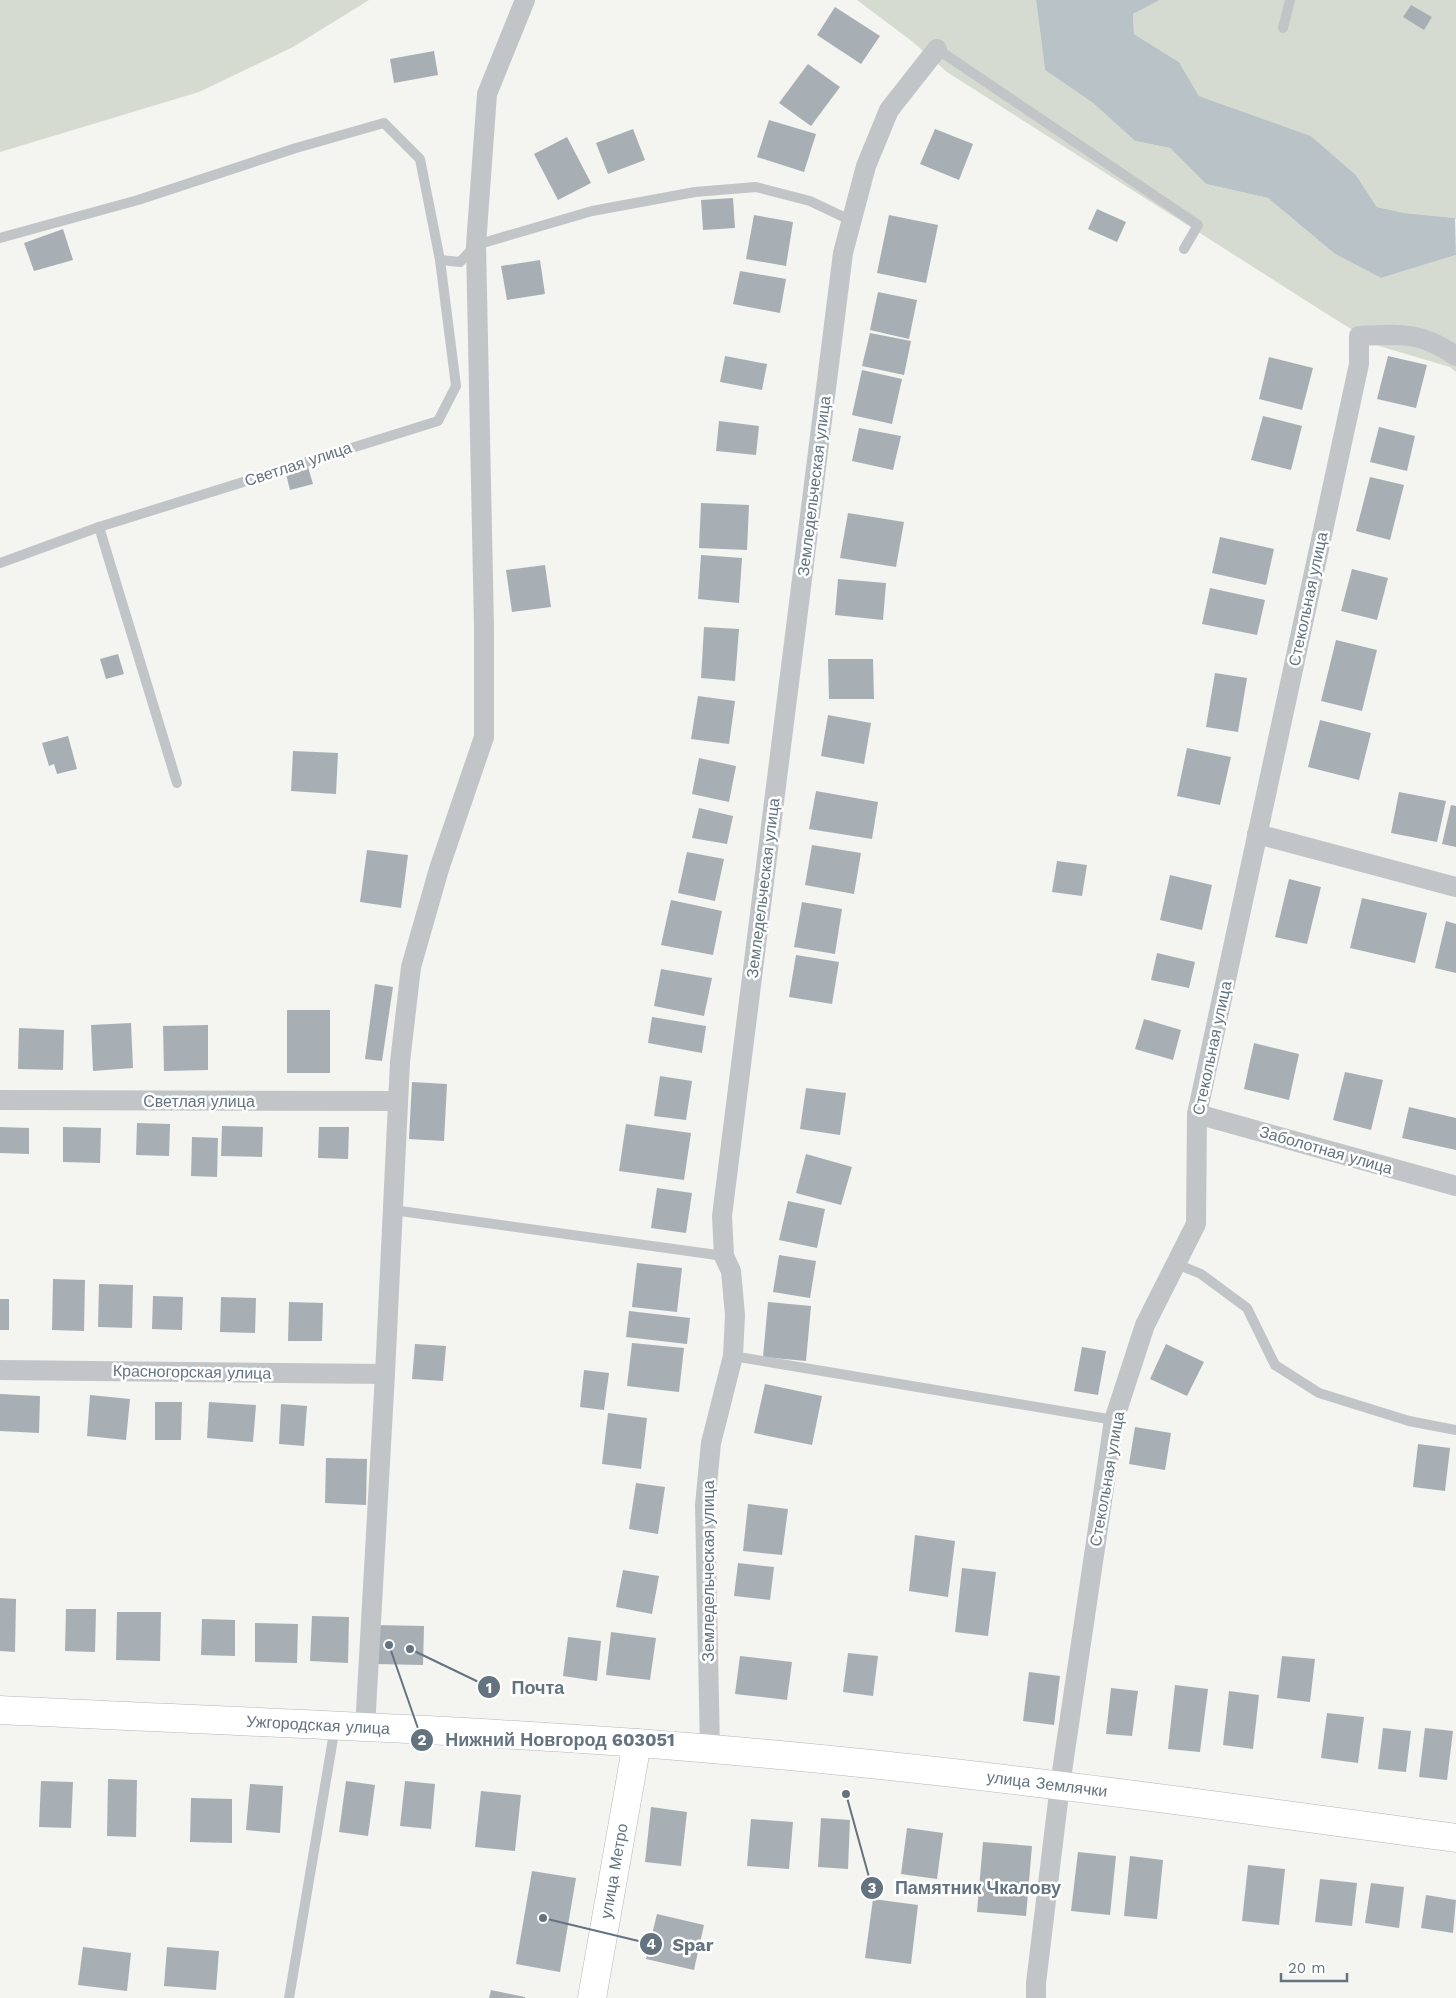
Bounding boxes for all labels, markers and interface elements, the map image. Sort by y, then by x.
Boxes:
street label: Земледельческая улица [794,395,834,577]
street label: Светлая улица [242,438,354,490]
street label: Стекольная улица [1284,530,1332,668]
street label: Земледельческая улица [743,797,783,979]
street label: Стекольная улица [1188,979,1236,1117]
street label: Светлая улица [143,1092,255,1111]
street label: Заболотная улица [1257,1122,1395,1178]
street label: Красногорская улица [113,1361,271,1383]
street label: Стекольная улица [1086,1410,1128,1548]
street label: Земледельческая улица [699,1480,718,1662]
callout: Почта [476,1671,574,1704]
text: Почта [512,1677,565,1698]
text: 1 [486,1679,492,1697]
street label: Ужгородская улица [246,1712,390,1738]
callout: Нижний Новгород 603051 [410,1724,685,1757]
text: Нижний Новгород 603051 [445,1729,675,1750]
text: 2 [418,1731,427,1749]
street label: улица Землячки [986,1767,1108,1801]
street label: улица Метро [596,1822,632,1920]
callout: Памятник Чкалову [860,1871,1071,1904]
text: Памятник Чкалову [895,1877,1061,1898]
text: 3 [868,1879,877,1897]
callout: Spar [638,1928,724,1961]
text: Spar [673,1934,714,1955]
text: 4 [646,1935,656,1953]
scale bar [1281,1950,1347,1982]
text: 20 m [1288,1959,1326,1977]

